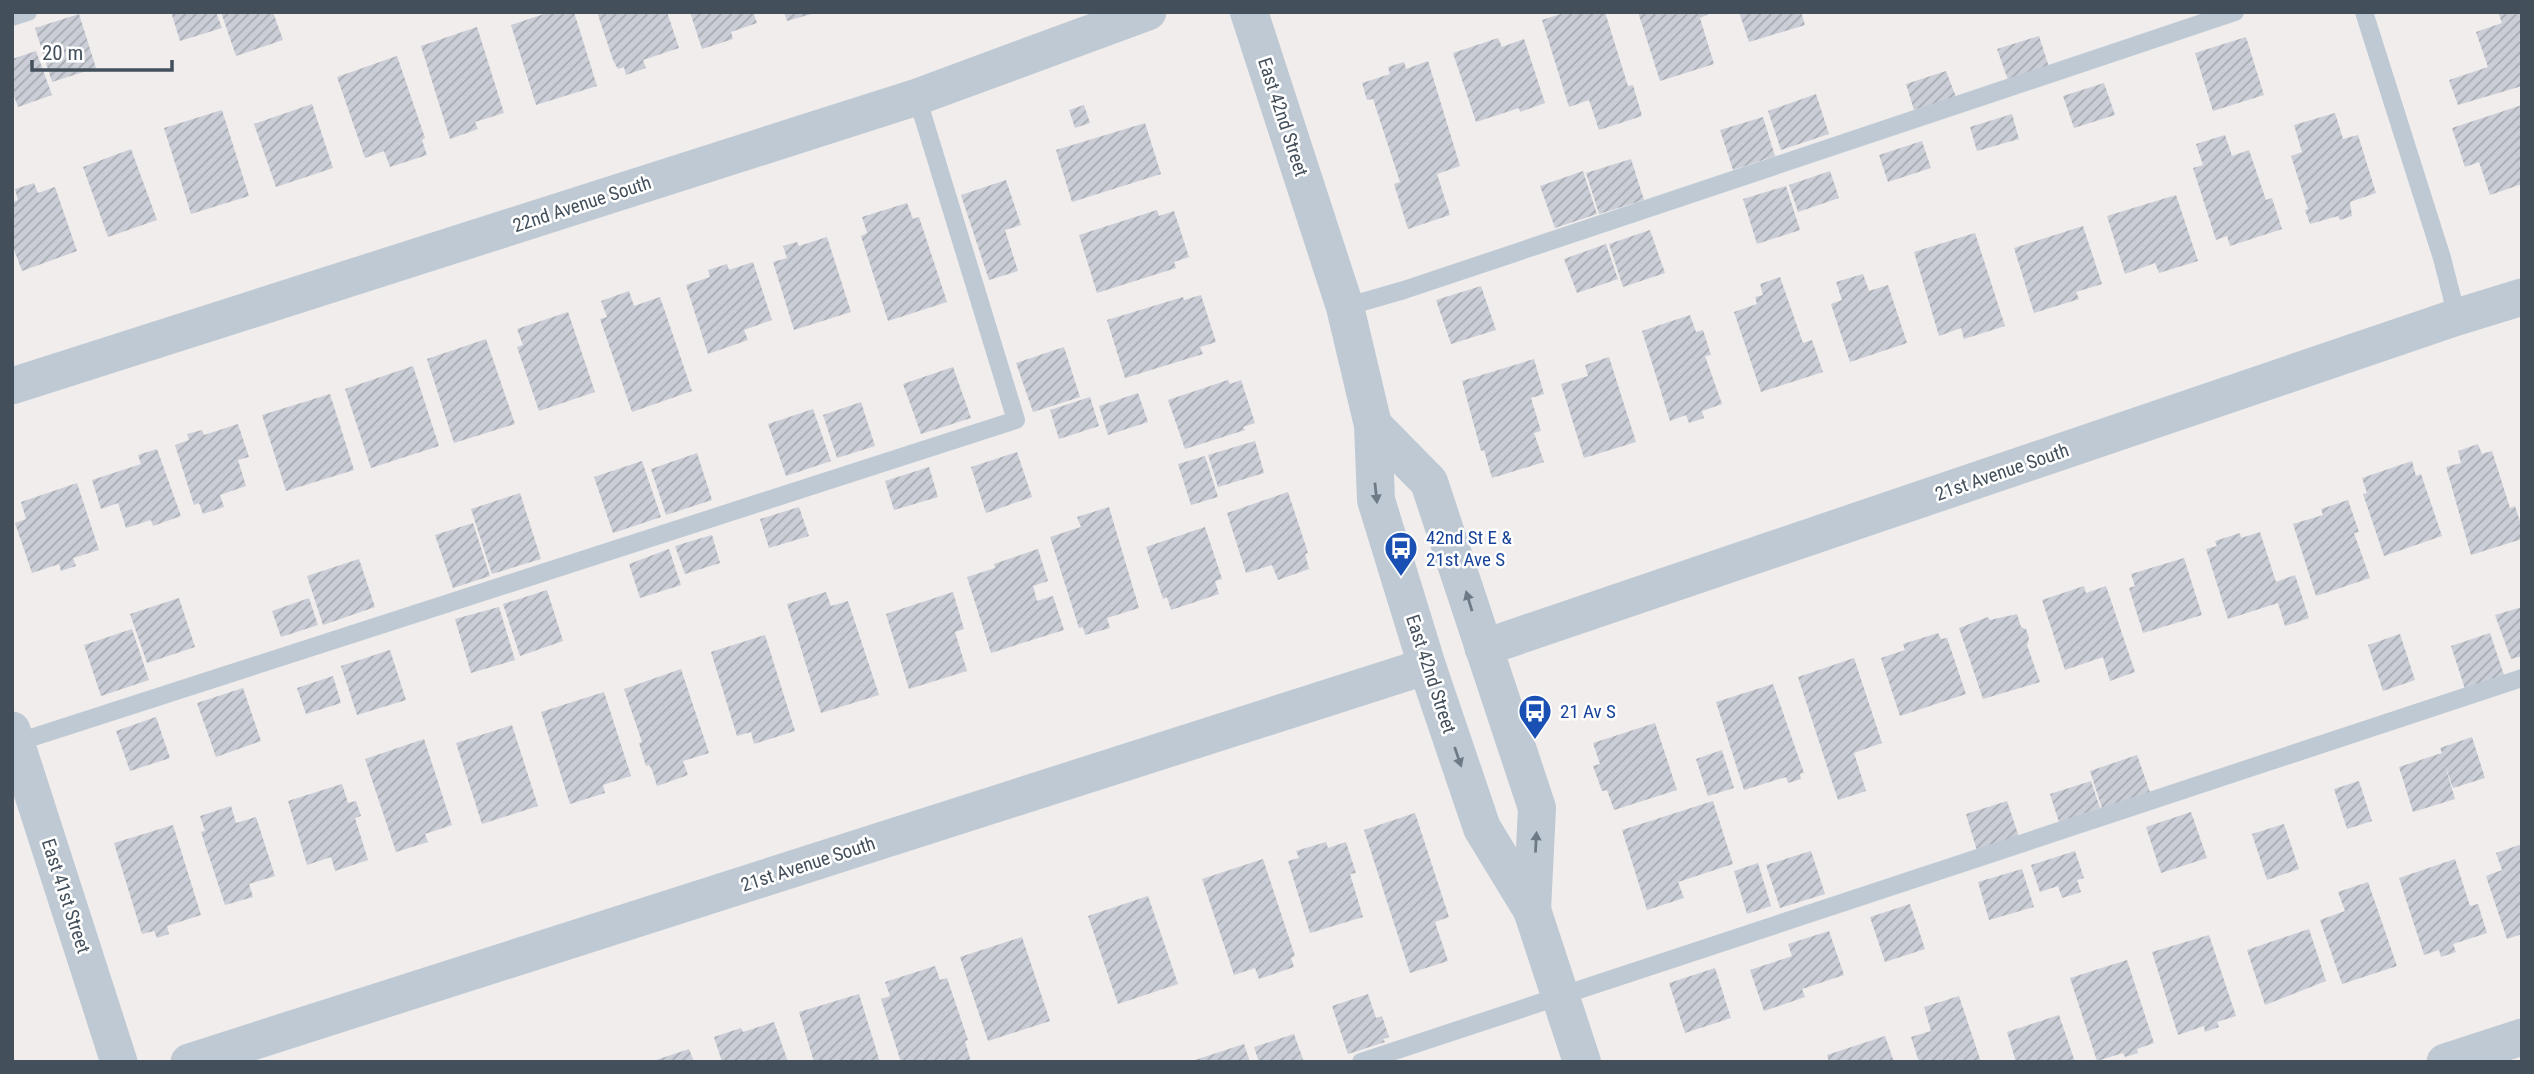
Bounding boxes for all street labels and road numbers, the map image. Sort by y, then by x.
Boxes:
street label: East 42nd Street [1253,55,1313,179]
street label: 22nd Avenue South [510,171,654,237]
street label: 21st Avenue South [1932,438,2072,506]
street label: East 42nd Street [1401,612,1461,736]
street label: 21st Avenue South [738,831,878,897]
street label: East 41st Street [37,836,95,956]

